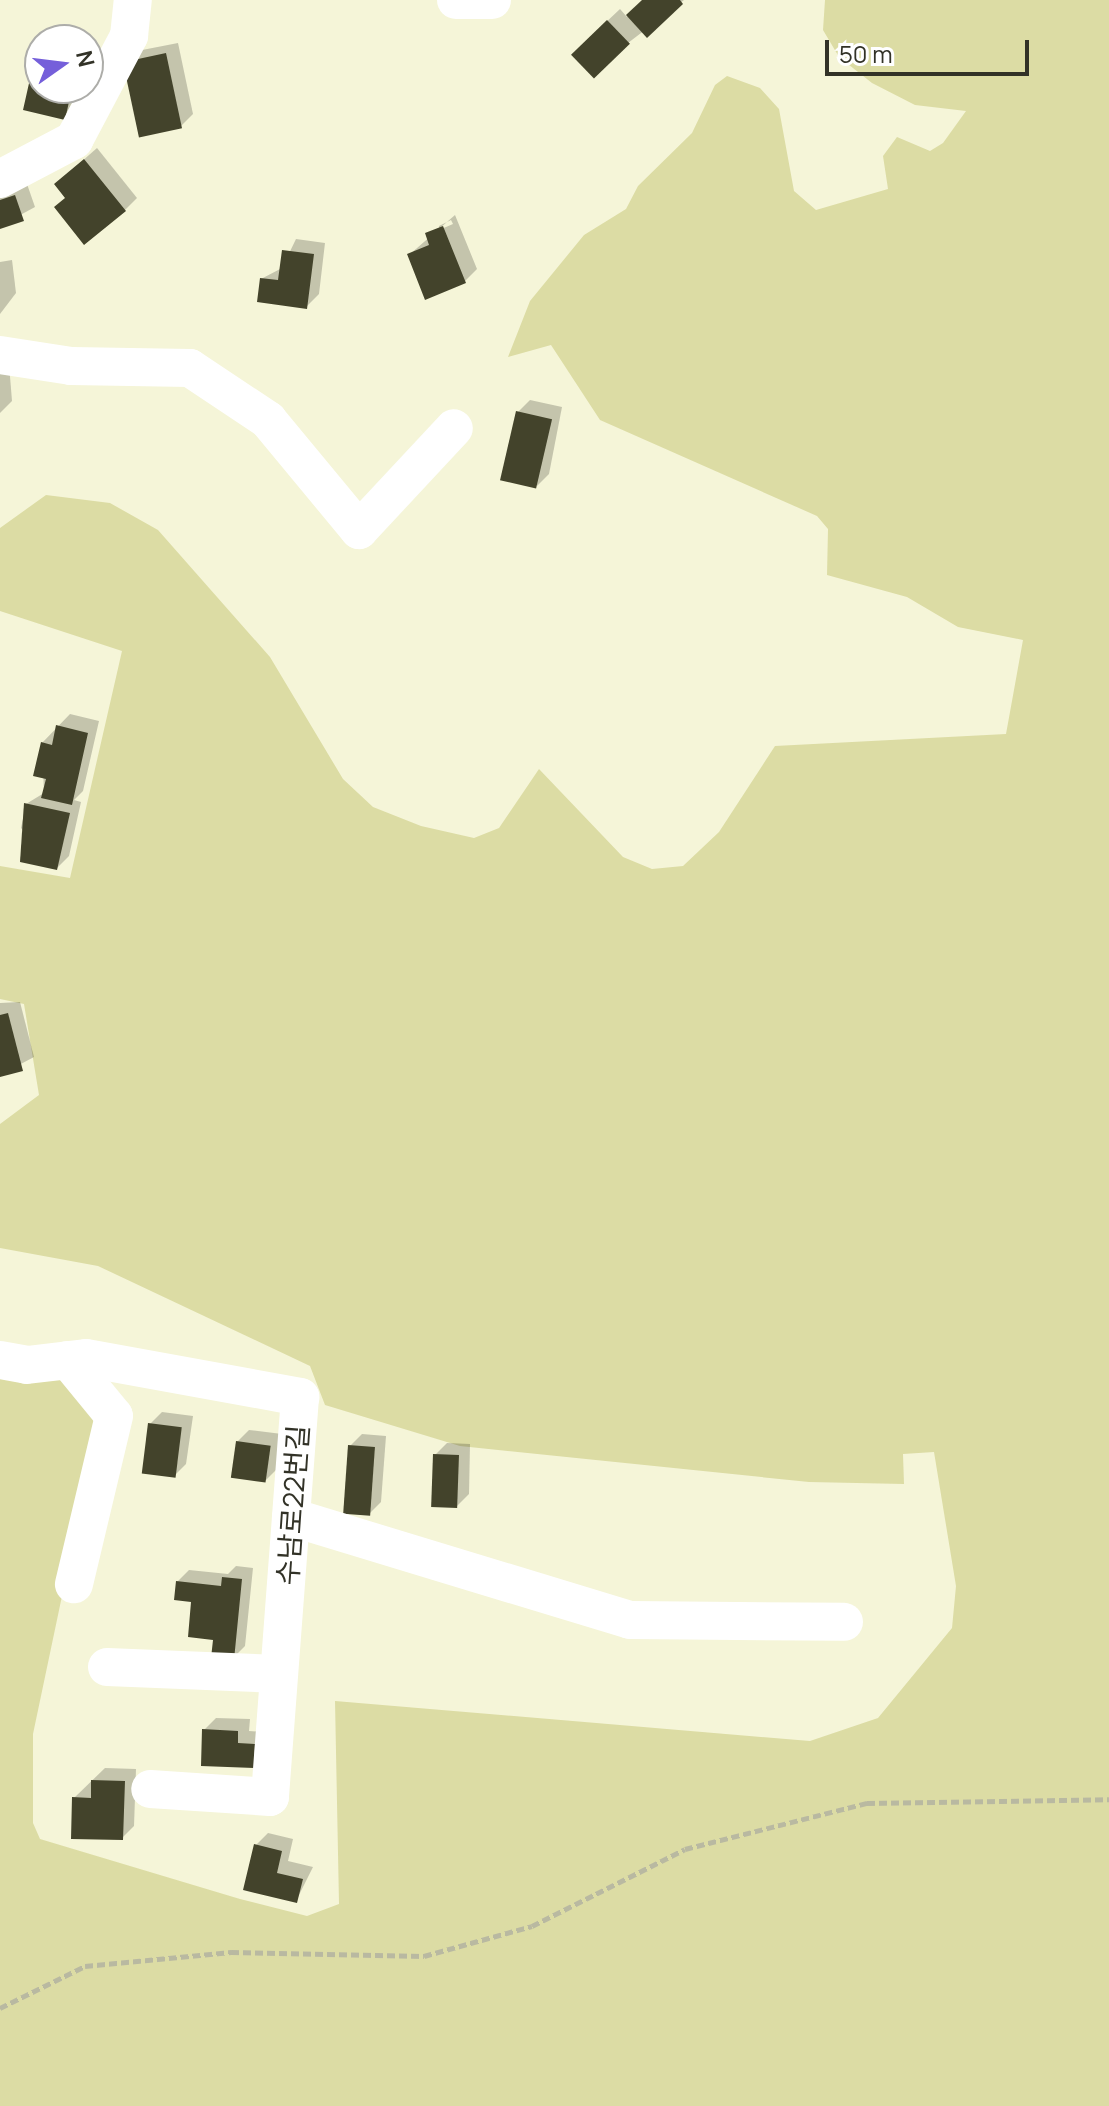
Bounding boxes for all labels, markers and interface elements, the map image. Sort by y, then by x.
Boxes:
north arrow [24,24,104,104]
scale bar [829,24,1033,74]
text: 50 m [839,37,893,70]
text: N [69,47,102,70]
street label: 수남로22번길 [270,1424,314,1586]

